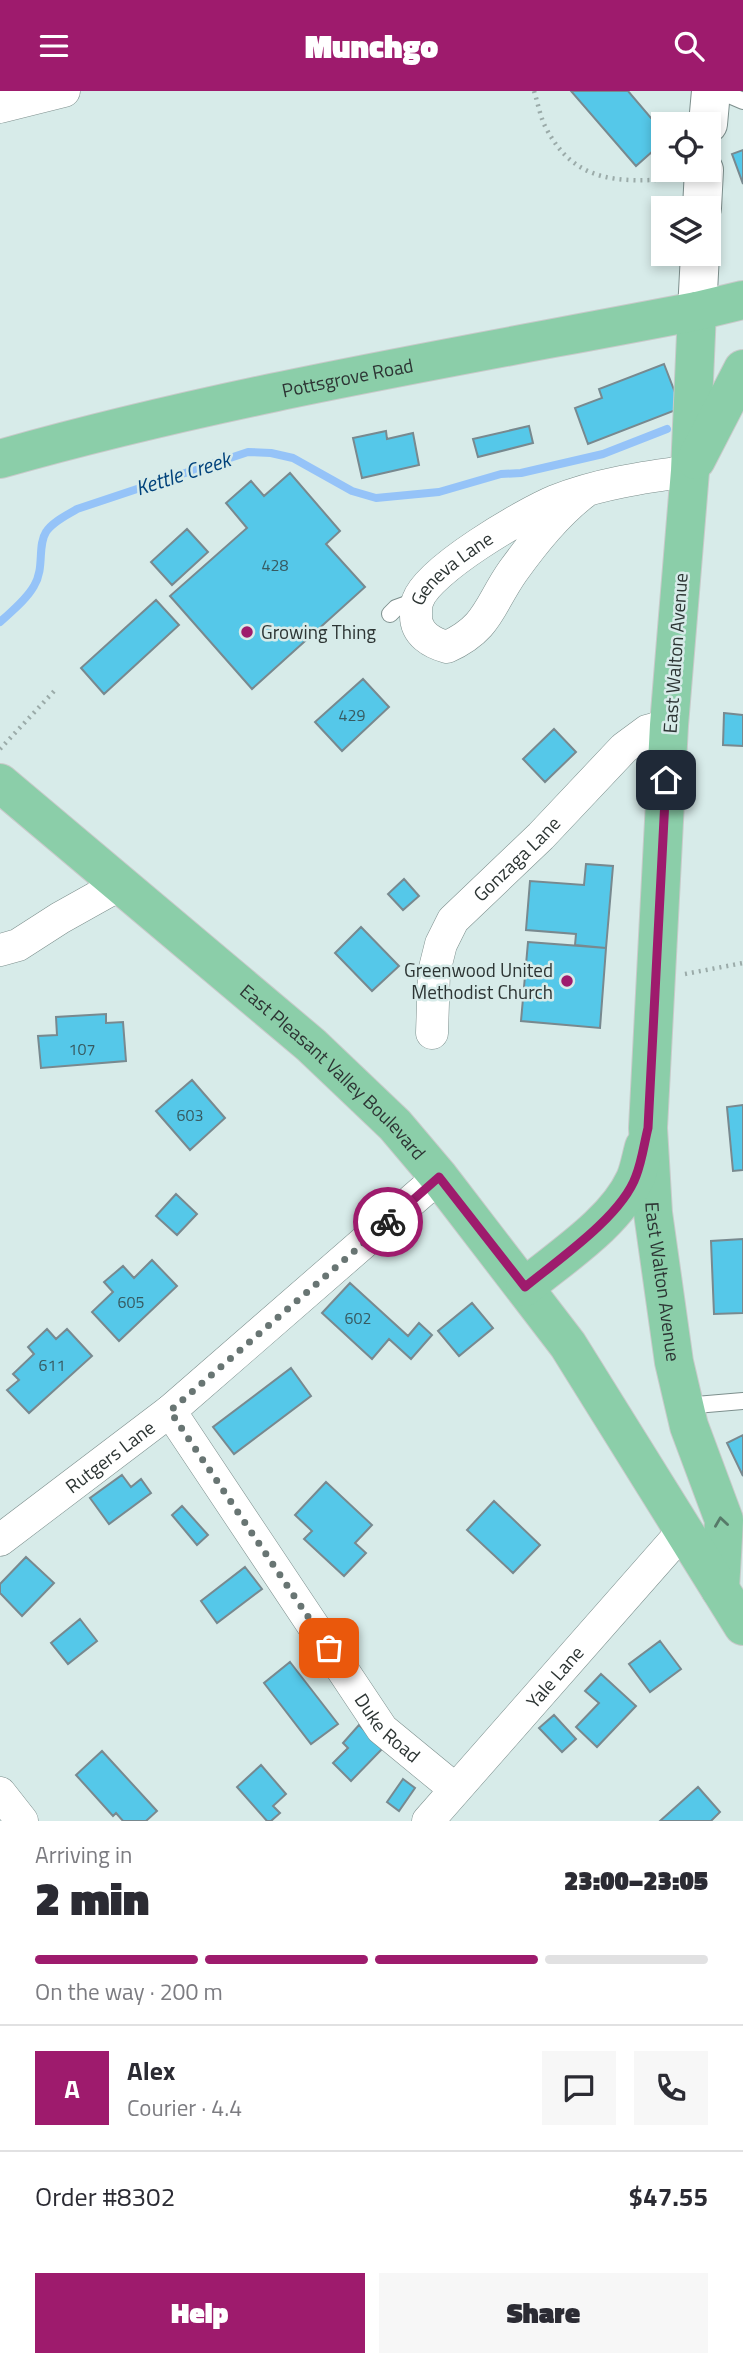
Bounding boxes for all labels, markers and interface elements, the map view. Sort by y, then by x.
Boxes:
text: Munchgo [305,22,438,70]
icon: menu [35,27,73,65]
icon: search [670,27,708,65]
map controls [651,112,721,266]
button: locate [651,112,721,182]
button: layers [651,196,721,266]
street label: Pottsgrove Road [279,350,416,404]
water label: Kettle Creek [131,442,237,503]
street label: Geneva Lane [402,524,498,609]
house number: 428 [262,553,288,577]
street label: East Walton Avenue [654,572,695,734]
place label: Growing Thing [261,617,376,646]
marker: Growing Thing [239,624,255,640]
house number: 429 [339,703,365,727]
pin [636,750,696,810]
icon: home [647,761,685,799]
street label: Gonzaga Lane [466,809,567,908]
place label: Greenwood United Methodist Church [404,955,553,1006]
marker: Greenwood United Methodist Church [559,973,575,989]
street label: East Pleasant Valley Boulevard [234,976,433,1166]
house number: 107 [69,1037,95,1061]
house number: 603 [177,1103,203,1127]
courier [353,1187,423,1257]
street label: East Walton Avenue [638,1201,689,1363]
icon: bike [369,1203,407,1241]
house number: 605 [118,1290,144,1314]
house number: 602 [345,1306,371,1330]
house number: 611 [39,1353,65,1377]
street label: Rutgers Lane [59,1413,161,1500]
one-way arrow [714,1516,729,1527]
pin [299,1618,359,1678]
icon: bag [310,1629,348,1667]
street label: Yale Lane [519,1639,590,1714]
street label: Duke Road [348,1687,427,1769]
text: Arriving in [35,1837,132,1872]
text: 23:00–23:05 [564,1861,708,1900]
text: 2 min [35,1863,149,1933]
text: On the way · 200 m [35,1974,223,2009]
text: Alex [127,2051,175,2090]
button: chat [542,2051,616,2125]
button: phone [634,2051,708,2125]
text: A [64,2069,80,2108]
text: Courier · 4.4 [127,2090,242,2125]
text: Order #8302 [35,2177,175,2216]
text: $47.55 [629,2177,708,2216]
button: Help [35,2273,365,2353]
button: Share [379,2273,708,2353]

